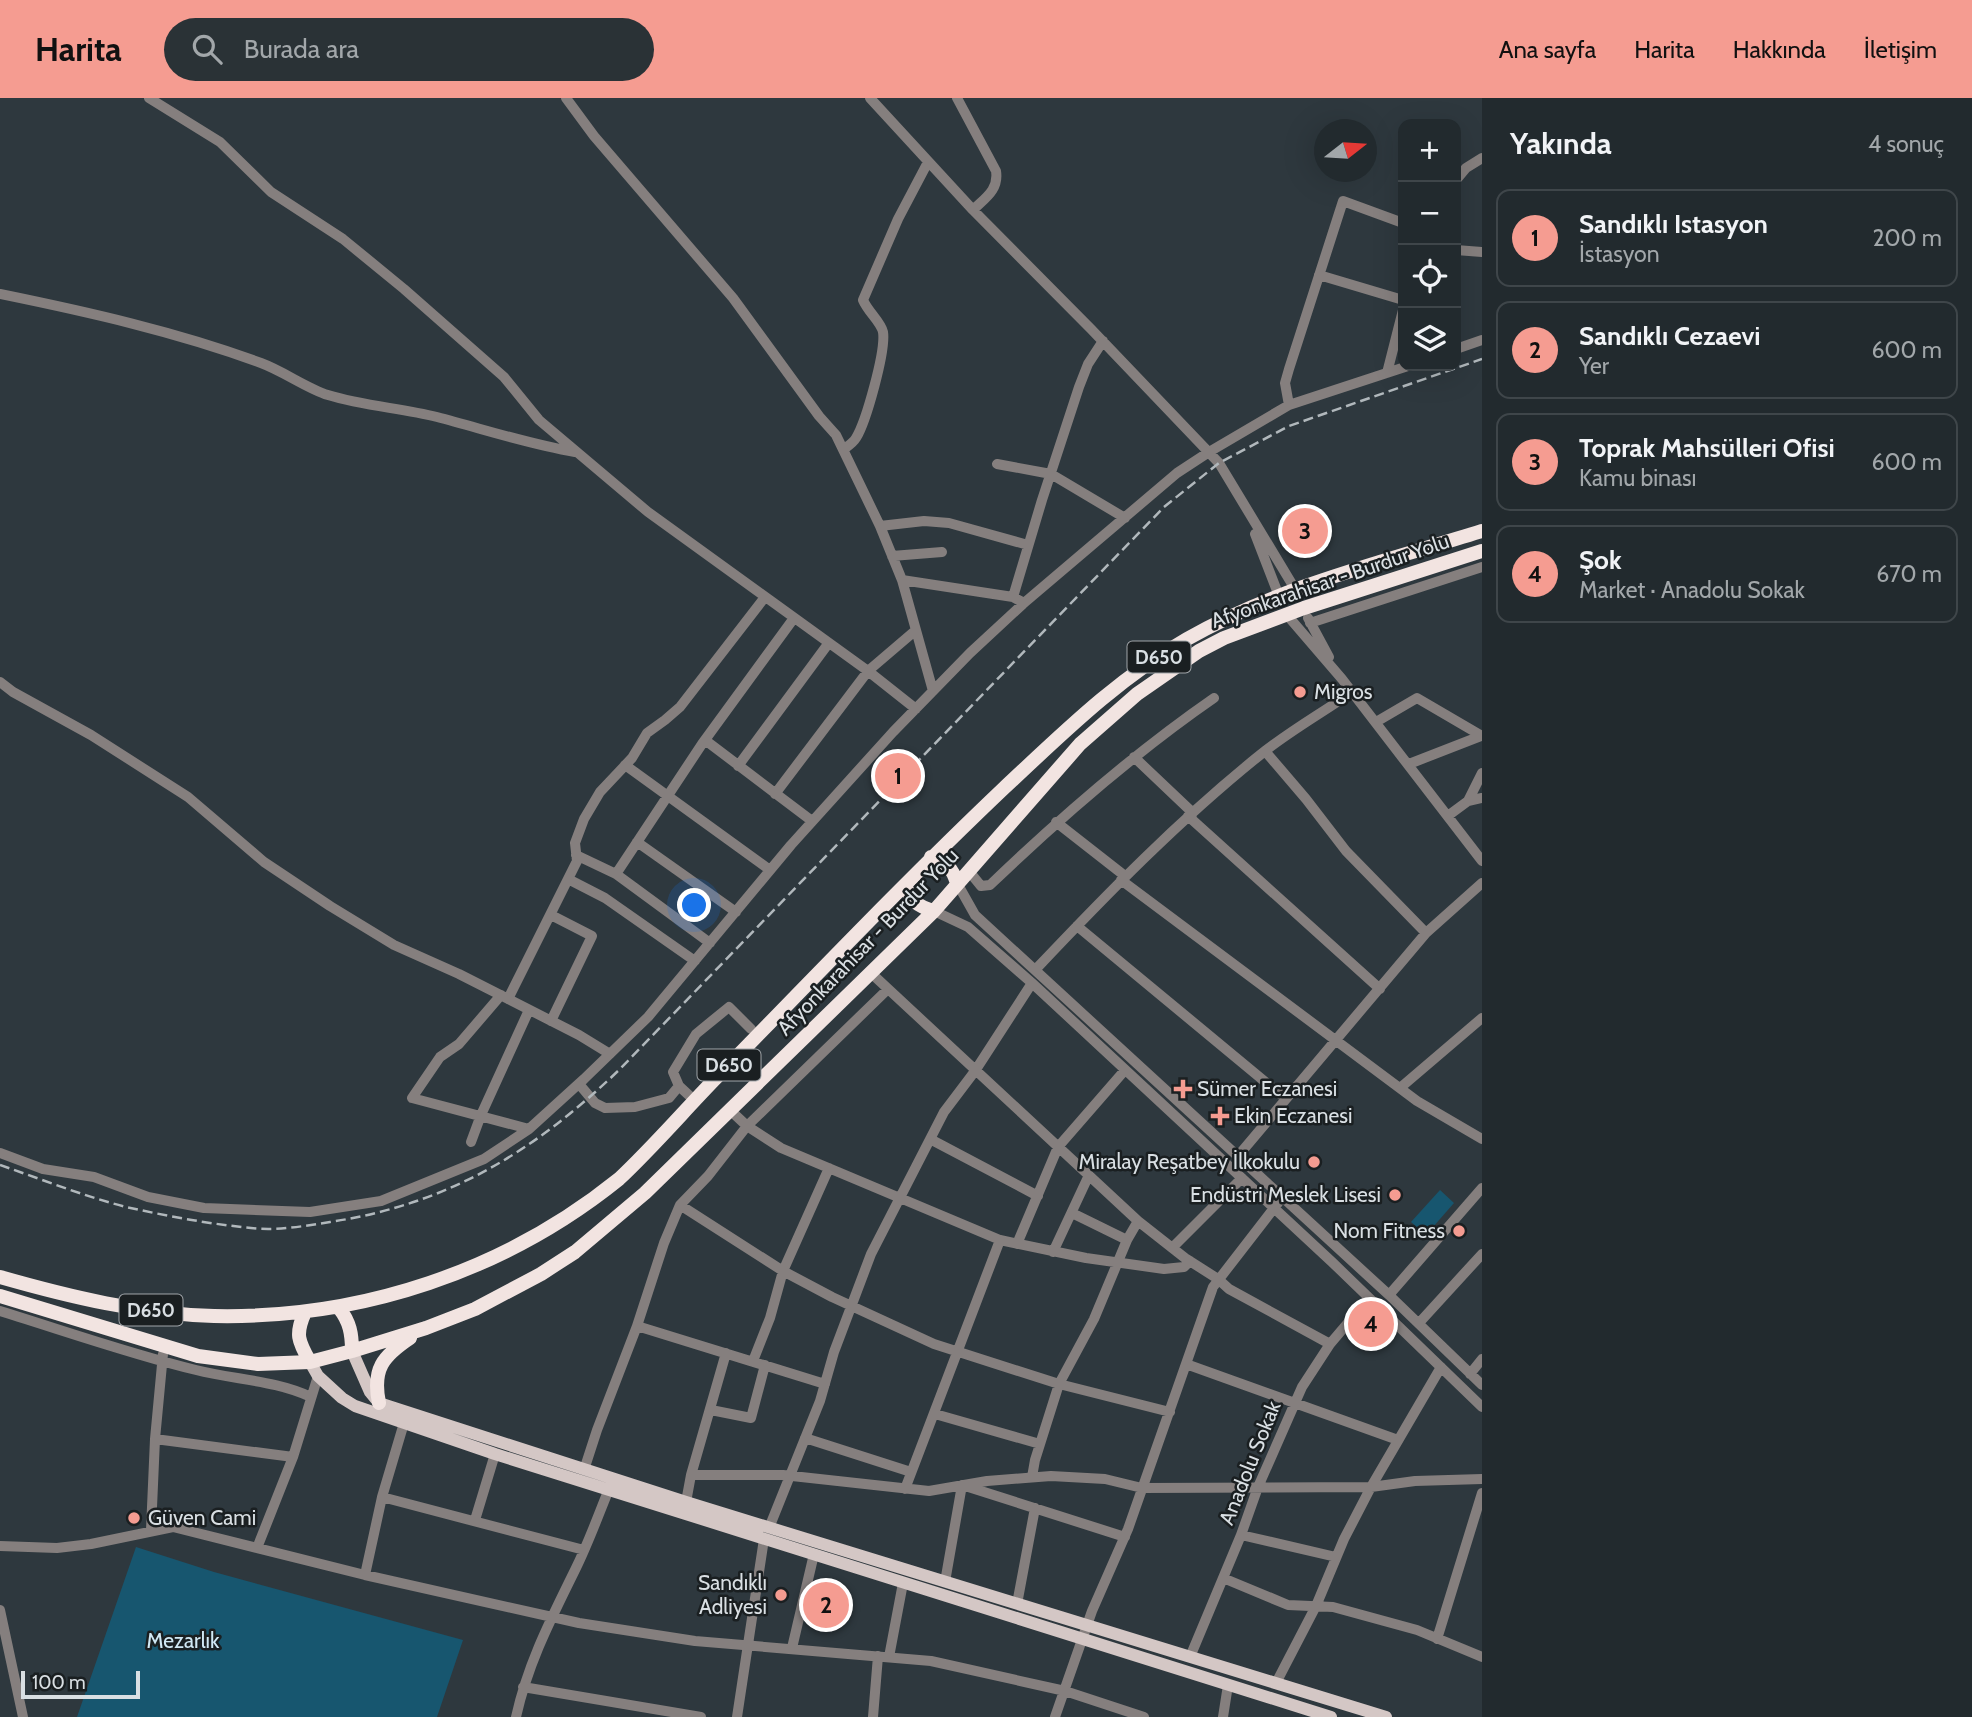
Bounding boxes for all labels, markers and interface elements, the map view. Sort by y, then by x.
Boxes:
search box [164,18,654,81]
text: Harita [35,29,122,69]
icon: search [188,30,226,68]
text: Burada ara [244,33,359,65]
text: Ana sayfa [1499,35,1596,64]
text: Harita [1634,35,1695,64]
text: Hakkında [1733,35,1826,64]
text: İletişim [1864,35,1937,64]
north arrow [1314,119,1377,182]
map controls [1398,119,1461,371]
button: + [1398,119,1461,182]
text: Yakında [1510,125,1612,162]
text: 4 sonuç [1868,130,1944,158]
button: − [1398,182,1461,245]
text: Sandıklı Istasyon [1579,208,1768,240]
text: 1 [1531,224,1539,252]
text: 200 m [1872,224,1942,252]
text: İstasyon [1579,240,1660,268]
button: locate [1398,245,1461,308]
button: layers [1398,308,1461,371]
text: Sandıklı Cezaevi [1579,320,1761,352]
text: 2 [1529,336,1541,364]
text: 600 m [1871,336,1942,364]
text: Yer [1579,352,1609,380]
text: Toprak Mahsülleri Ofisi [1579,432,1835,464]
text: 3 [1529,448,1541,476]
text: 600 m [1871,448,1942,476]
text: Kamu binası [1579,464,1696,492]
pin: 3 [1282,505,1328,557]
street label: Afyonkarahisar - Burdur Yolu [1207,528,1452,633]
text: Şok [1579,544,1622,576]
text: 4 [1528,560,1542,588]
text: 670 m [1876,560,1942,588]
text: Market · Anadolu Sokak [1579,576,1805,604]
road number: D650 [1128,642,1190,672]
place label: Migros [1314,679,1373,704]
marker: Migros [1292,684,1308,700]
pin: 1 [875,750,921,802]
street label: Afyonkarahisar - Burdur Yolu [772,843,964,1040]
your location [677,888,711,922]
road number: D650 [698,1049,760,1080]
place label: Sümer Eczanesi [1197,1076,1337,1101]
marker: Sümer Eczanesi [1175,1081,1191,1097]
place label: Ekin Eczanesi [1234,1103,1352,1128]
marker: Ekin Eczanesi [1212,1108,1228,1124]
place label: Miralay Reşatbey İlkokulu [1079,1149,1300,1174]
marker: Miralay Reşatbey İlkokulu [1306,1154,1322,1170]
place label: Endüstri Meslek Lisesi [1190,1182,1381,1207]
marker: Endüstri Meslek Lisesi [1387,1187,1403,1203]
place label: Nom Fitness [1333,1218,1445,1243]
marker: Nom Fitness [1451,1223,1467,1239]
road number: D650 [120,1294,182,1326]
pin: 4 [1348,1298,1394,1350]
street label: Anadolu Sokak [1213,1397,1286,1528]
place label: Güven Cami [148,1505,256,1530]
marker: Güven Cami [126,1510,142,1526]
place label: Sandıklı Adliyesi [698,1570,767,1619]
pin: 2 [803,1579,849,1631]
marker: Sandıklı Adliyesi [773,1587,789,1603]
park label: Mezarlık [147,1628,220,1653]
scale bar [21,1668,140,1700]
text: 100 m [32,1671,86,1694]

